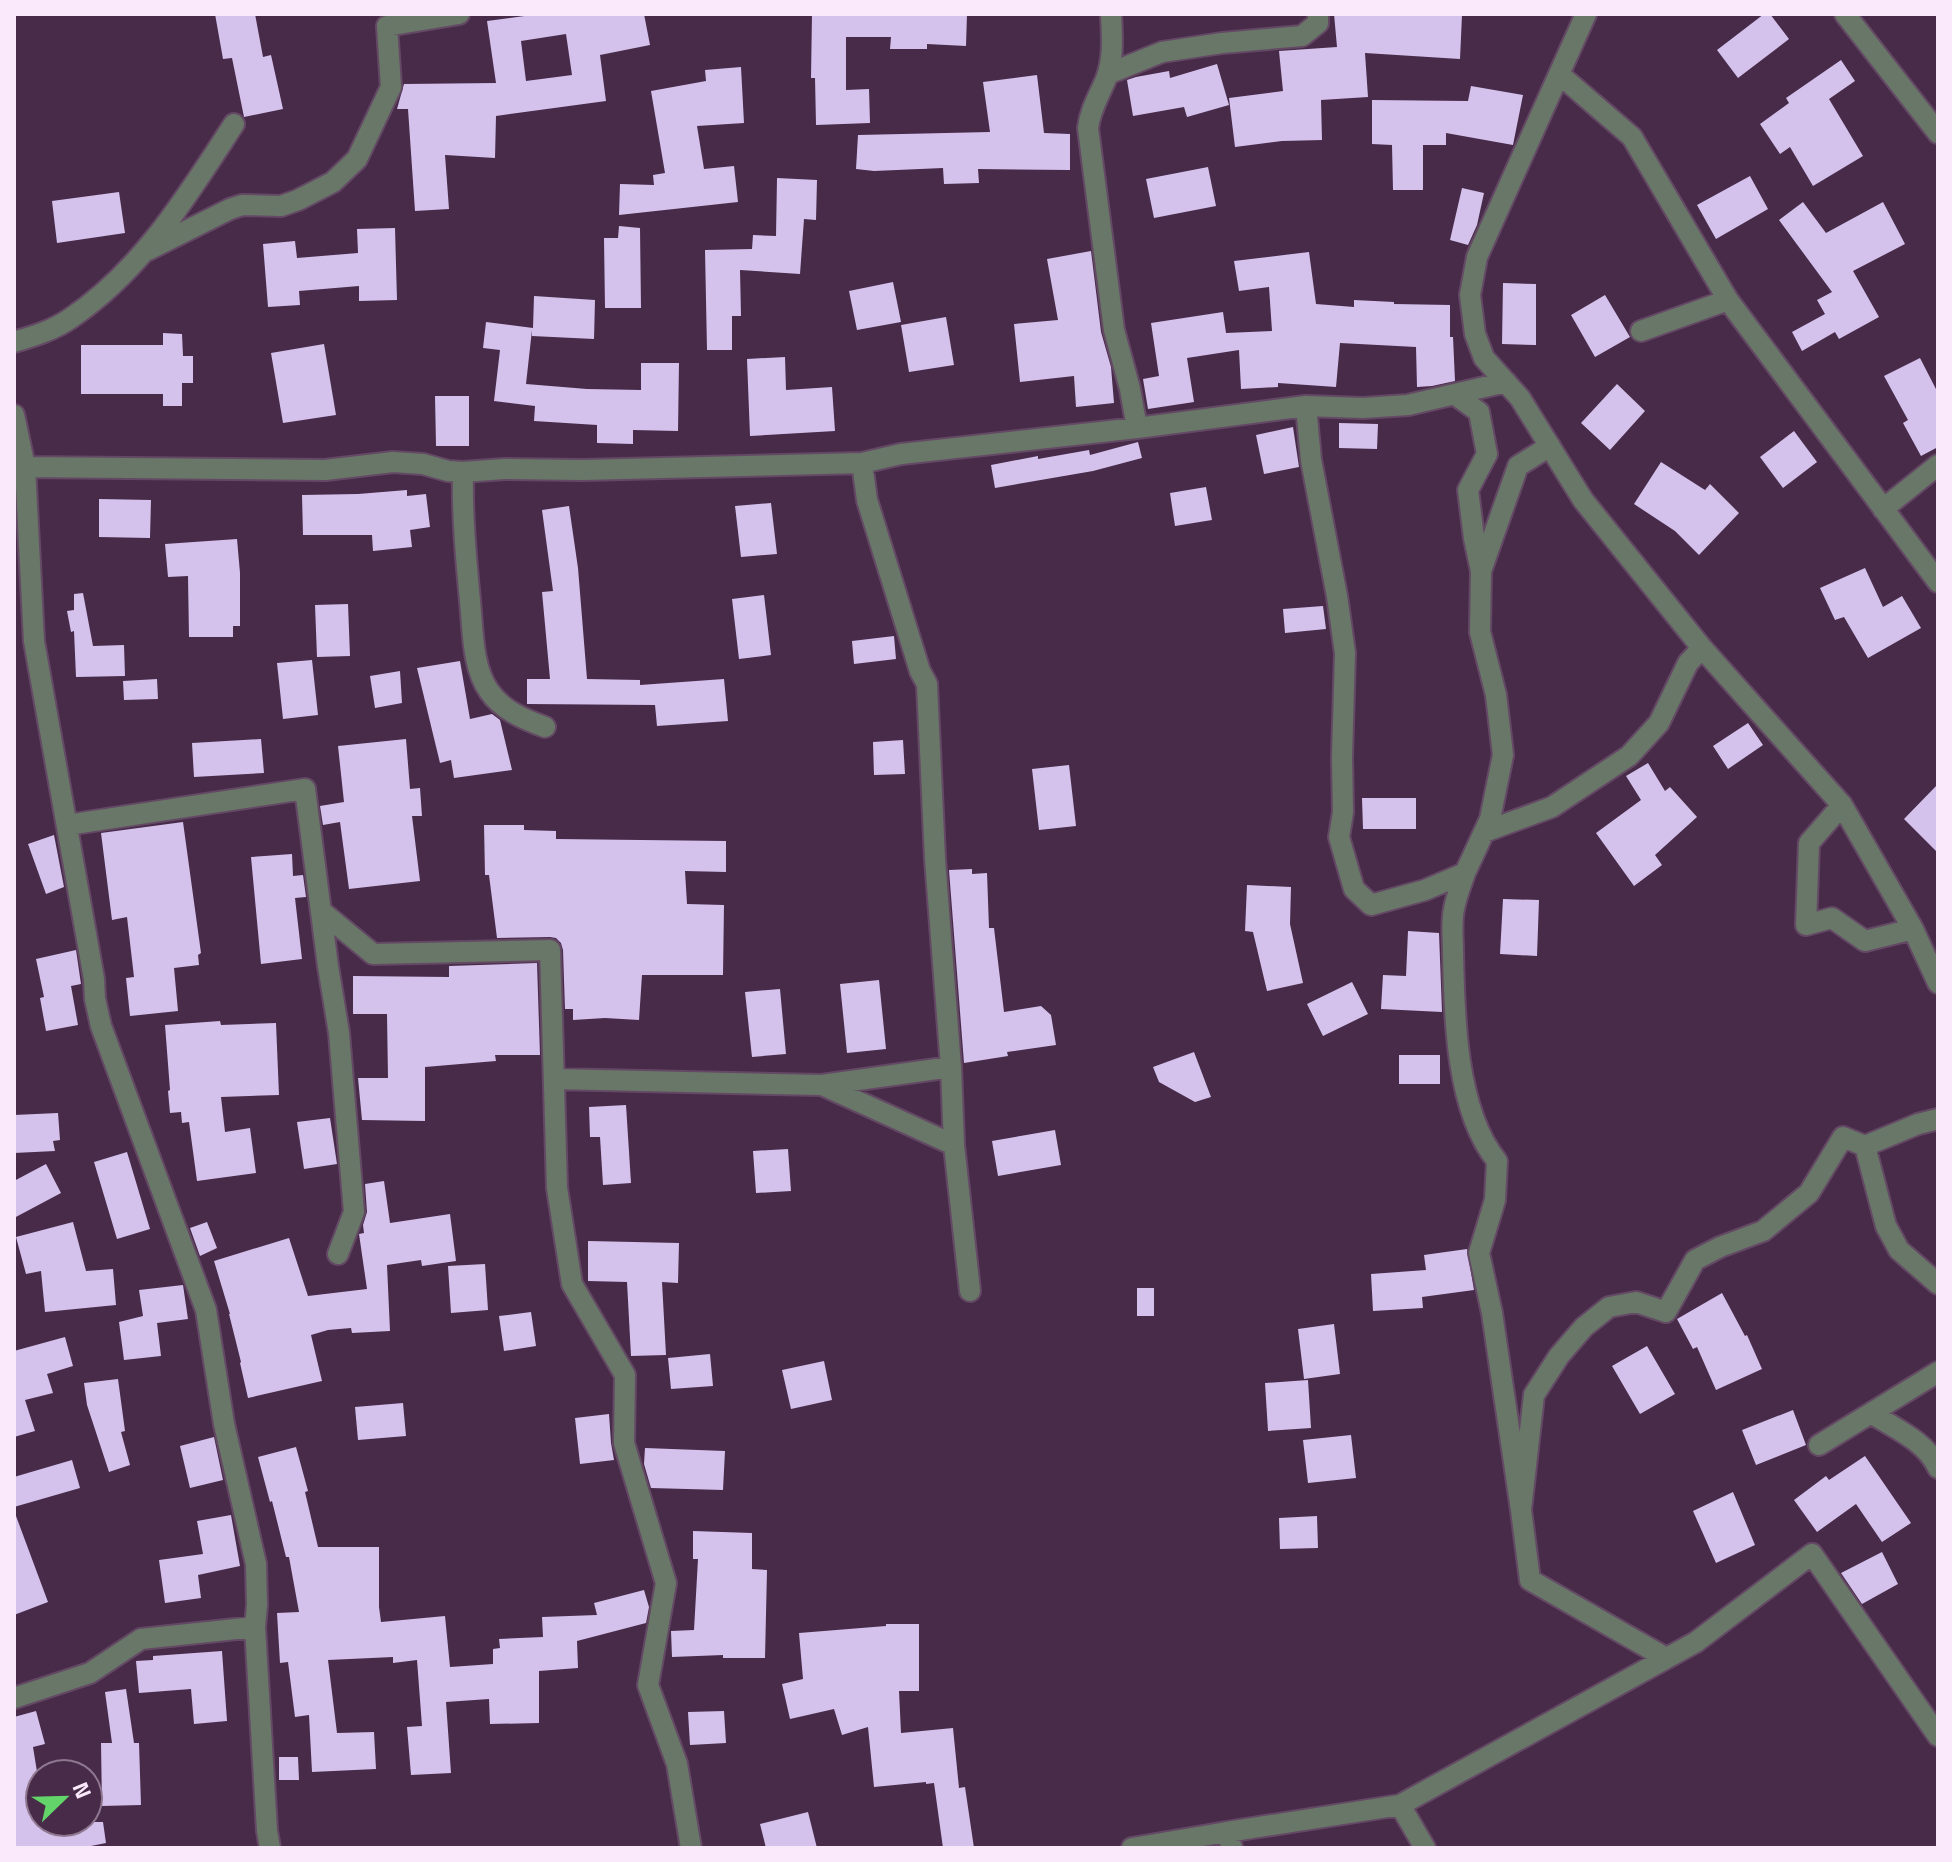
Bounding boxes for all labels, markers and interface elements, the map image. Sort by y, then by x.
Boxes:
north arrow [24,1758,104,1838]
text: N [64,1777,101,1804]

